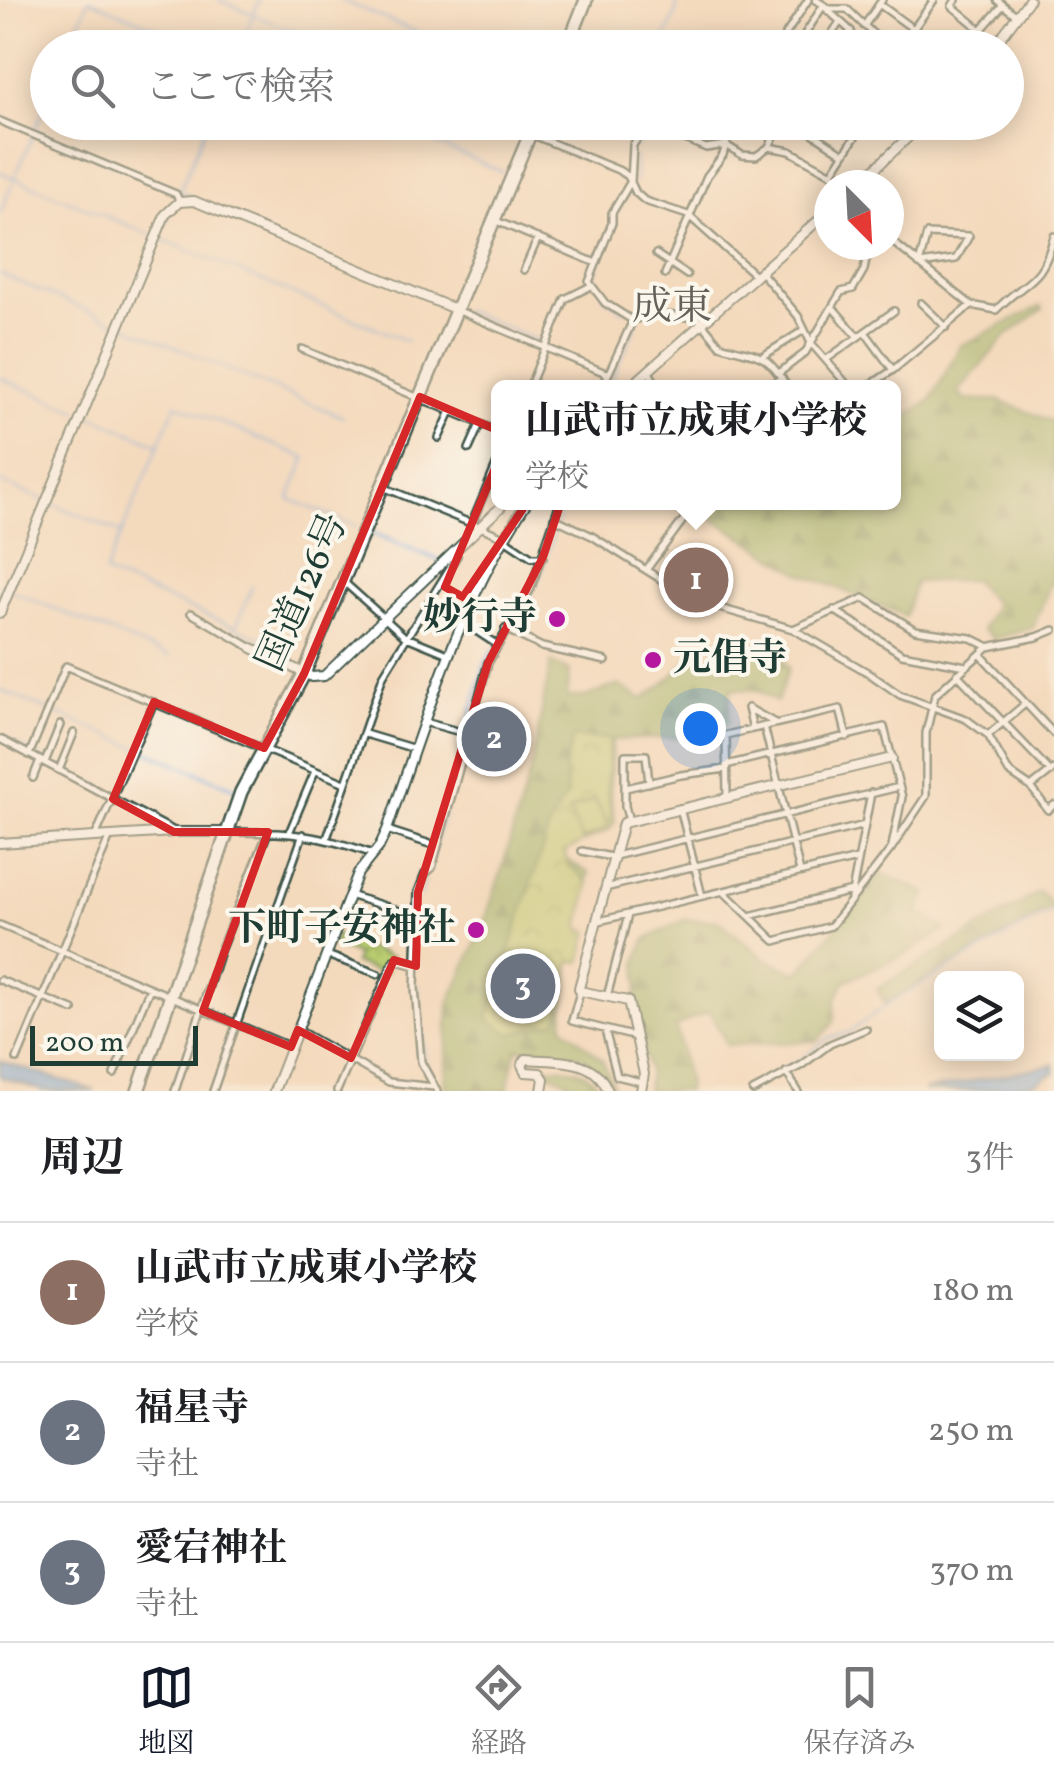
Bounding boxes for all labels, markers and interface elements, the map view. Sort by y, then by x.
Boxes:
search box [30,30,1024,140]
icon: search [65,58,120,113]
text: ここで検索 [145,63,335,116]
north arrow [814,170,904,260]
district label: 成東 [632,281,712,337]
popup [491,380,901,510]
text: 山武市立成東小学校 [525,397,867,450]
text: 学校 [525,457,589,501]
street label: 国道126号 [246,505,362,681]
pin: 1 [664,542,728,618]
place label: 妙行寺 [423,593,537,646]
marker: 妙行寺 [546,608,568,630]
place label: 元倡寺 [673,634,787,687]
marker: 元倡寺 [642,649,664,671]
pin: 2 [462,702,526,776]
your location [675,703,726,754]
place label: 下町子安神社 [228,904,456,957]
marker: 下町子安神社 [465,919,487,941]
pin: 3 [490,948,556,1024]
map controls [934,971,1024,1061]
button: layers [934,971,1024,1061]
scale bar [30,1021,198,1066]
text: 200 m [45,1024,124,1063]
text: 周辺 [40,1131,124,1190]
text: 3件 [966,1138,1014,1182]
text: 山武市立成東小学校 [135,1244,477,1297]
text: 1 [66,1270,79,1314]
text: 180 m [931,1270,1014,1314]
text: 学校 [135,1304,199,1348]
text: 福星寺 [135,1384,249,1437]
text: 2 [64,1410,81,1454]
text: 250 m [928,1410,1014,1454]
text: 寺社 [135,1444,199,1488]
text: 愛宕神社 [135,1524,287,1577]
text: 3 [64,1550,81,1594]
text: 370 m [929,1550,1014,1594]
text: 寺社 [135,1584,199,1628]
tab: 地図 [138,1660,194,1764]
tab: 経路 [471,1660,527,1764]
tab: 保存済み [804,1660,916,1764]

